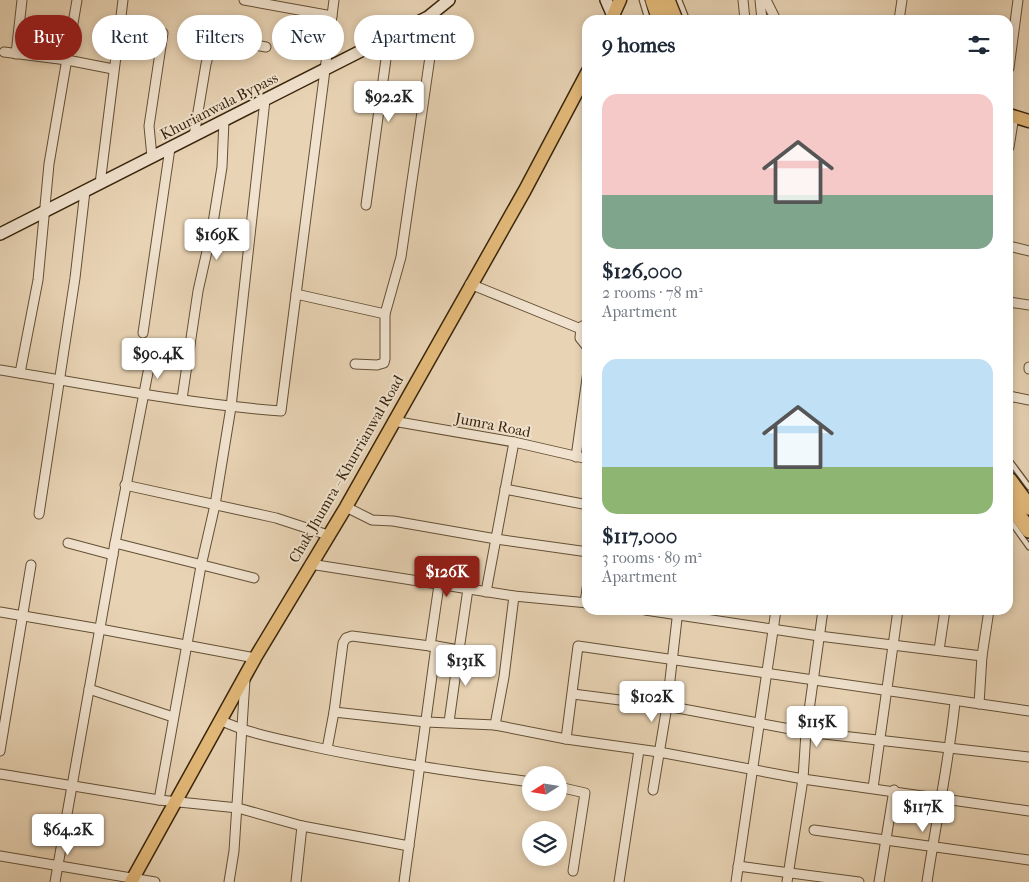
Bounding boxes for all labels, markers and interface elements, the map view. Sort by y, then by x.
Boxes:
chip: Buy [15,15,82,60]
chip: Rent [92,15,167,60]
chip: Filters [177,15,262,60]
chip: New [272,15,344,60]
chip: Apartment [354,15,474,60]
icon: filters [965,31,993,59]
text: 9 homes [602,33,675,57]
street label: Khurianwala Bypass [157,68,281,144]
pin: $92.2K [348,80,430,123]
text: $92.2K [365,87,413,106]
icon: home [753,127,843,217]
pin: $169K [182,218,252,261]
text: $169K [195,225,239,244]
text: $126,000 [602,259,682,283]
text: 2 rooms · 78 m² [602,283,703,302]
text: Apartment [602,302,677,321]
pin: $90.4K [117,338,199,380]
text: $90.4K [133,344,183,363]
street label: Chak Jhumra - Khurrianwal Road [285,371,408,566]
icon: home [753,392,843,482]
street label: Jumra Road [453,409,533,441]
text: $117,000 [602,524,677,548]
text: 3 rooms · 89 m² [602,548,702,567]
pin: $126K [412,556,482,598]
text: $126K [425,562,469,581]
text: Apartment [602,567,677,586]
pin: $131K [431,644,501,687]
text: $131K [447,651,485,670]
pin: $102K [617,680,687,723]
text: $102K [630,687,674,706]
pin: $115K [782,706,852,748]
text: $115K [798,712,836,731]
north arrow [522,766,568,811]
map controls [522,766,567,866]
pin: $117K [888,790,958,833]
text: $117K [903,797,943,816]
pin: $64.2K [27,814,109,856]
text: $64.2K [43,820,93,839]
button: layers [522,821,567,866]

